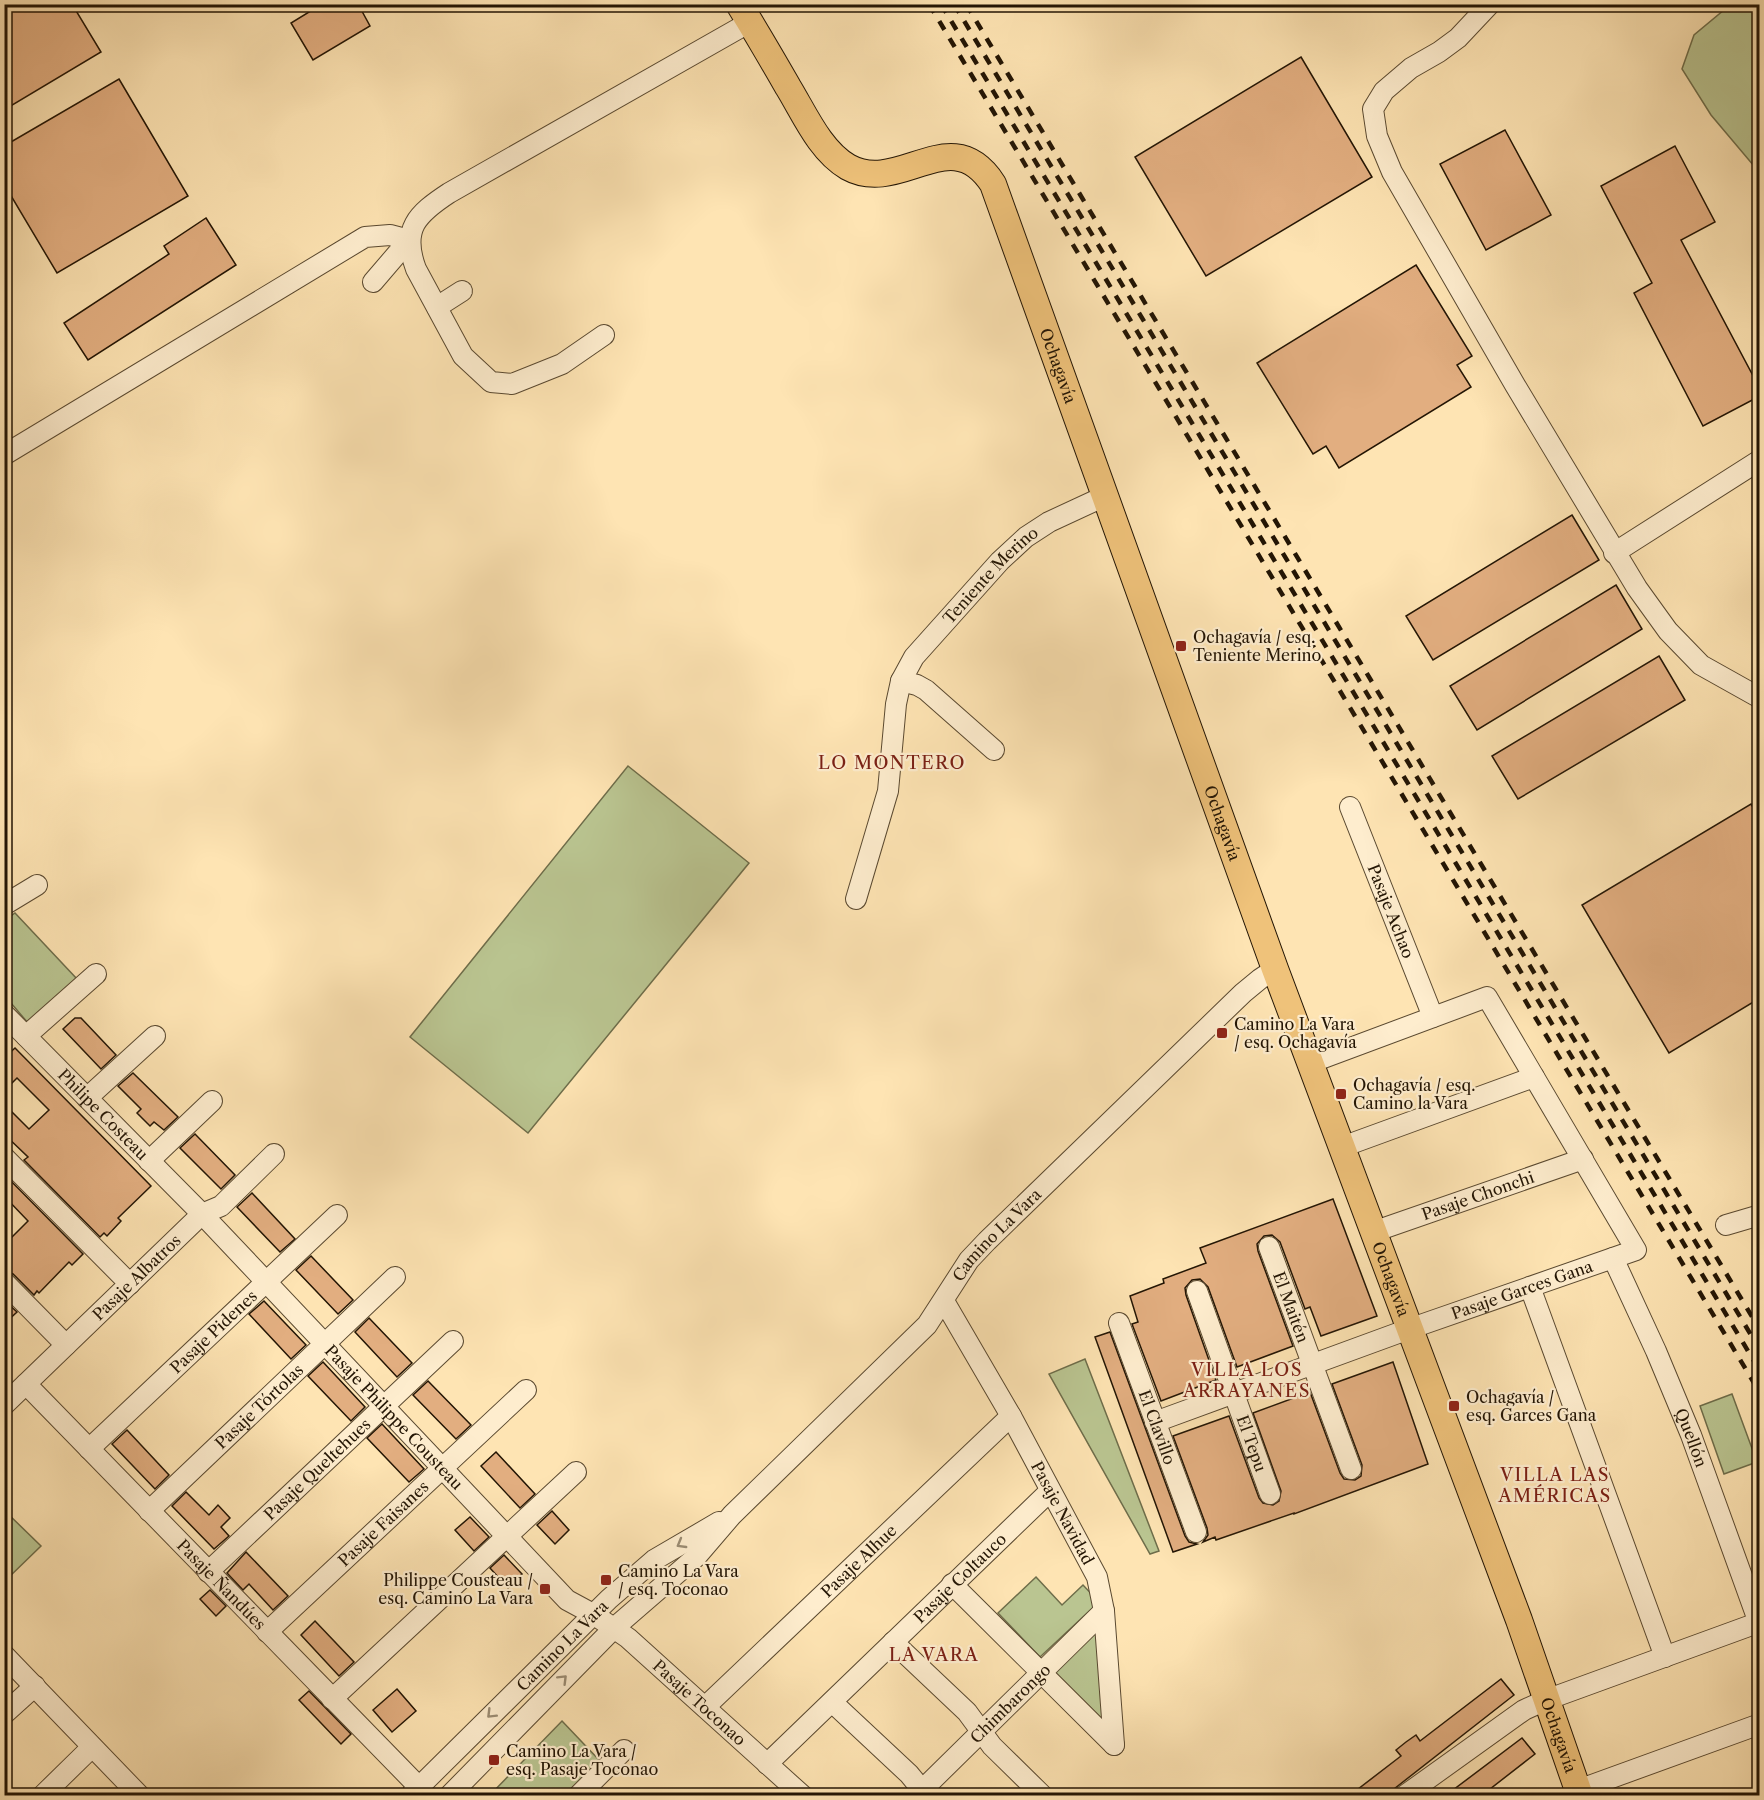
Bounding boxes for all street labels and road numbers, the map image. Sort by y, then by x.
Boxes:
street label: Ochagavía [1036,325,1081,407]
street label: Teniente Merino [939,522,1042,628]
street label: Ochagavía [1200,783,1245,864]
street label: Pasaje Achao [1364,861,1419,961]
street label: Philipe Costeau [54,1064,153,1164]
street label: Pasaje Chonchi [1419,1167,1537,1224]
street label: Camino La Vara [948,1184,1046,1285]
street label: Pasaje Albatros [88,1230,185,1324]
street label: Ochagavía [1368,1239,1414,1320]
street label: Pasaje Garces Gana [1449,1256,1596,1324]
street label: El Maitén [1269,1269,1313,1345]
street label: Pasaje Pidenes [166,1286,261,1377]
street label: Pasaje Philippe Cousteau [321,1341,467,1494]
street label: Pasaje Tórtolas [211,1360,307,1453]
street label: El Clavillo [1134,1387,1180,1467]
street label: Quellón [1671,1405,1712,1470]
street label: El Tepu [1232,1412,1271,1475]
street label: Pasaje Queltehues [260,1414,375,1524]
street label: Pasaje Navidad [1027,1458,1099,1568]
street label: Pasaje Faisanes [334,1476,433,1571]
street label: Pasaje Alhue [817,1520,901,1602]
street label: Pasaje Coltauco [909,1529,1011,1627]
street label: Pasaje Ñandúes [173,1535,270,1634]
street label: Camino La Vara [512,1595,612,1695]
street label: Pasaje Toconao [649,1655,750,1750]
street label: Chimbarongo [966,1659,1055,1747]
street label: Ochagavía [1537,1695,1581,1776]

